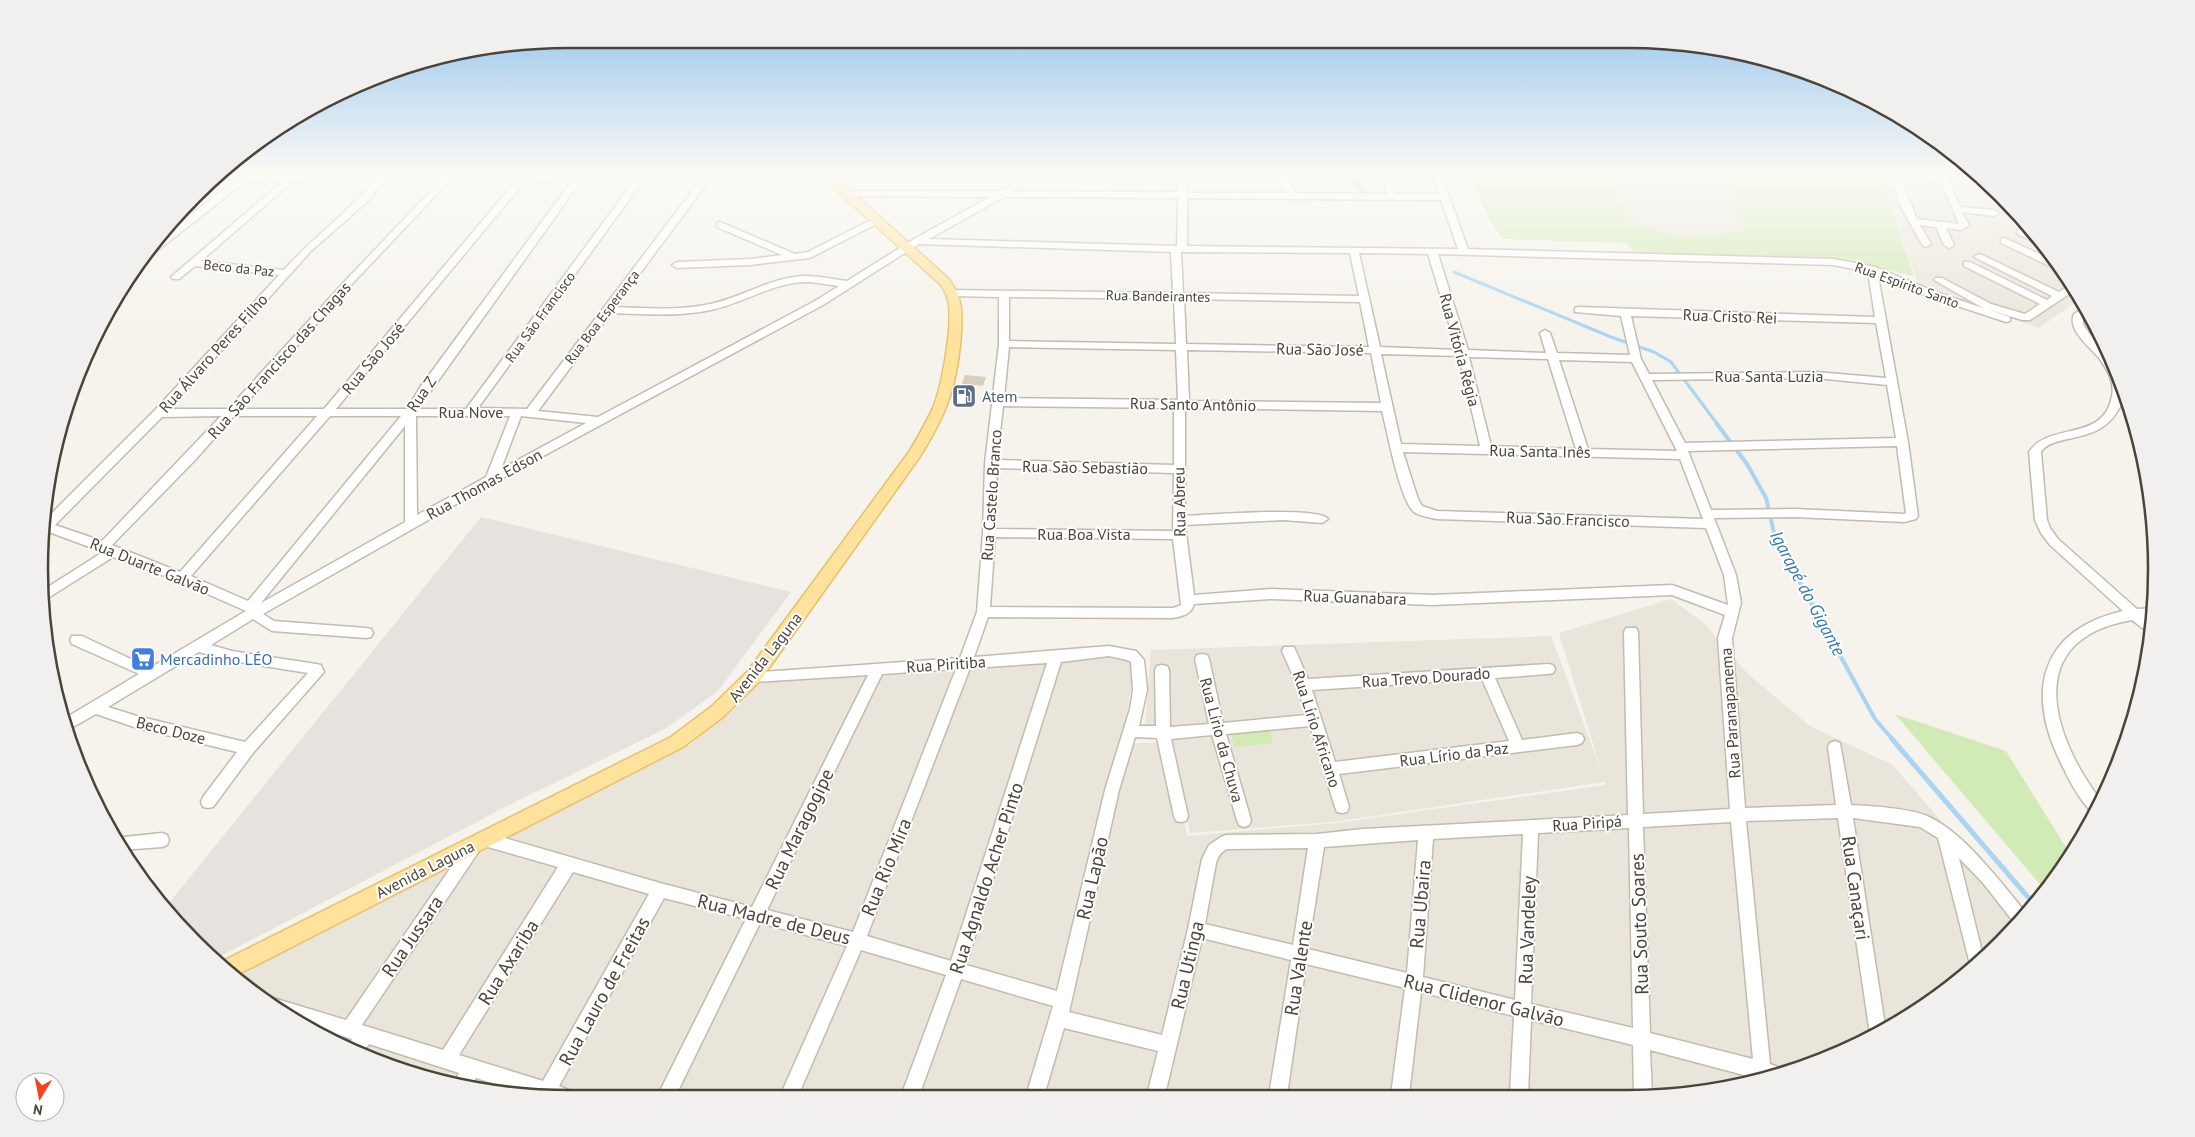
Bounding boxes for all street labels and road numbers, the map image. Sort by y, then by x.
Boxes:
street label: Beco da Paz [203,255,275,281]
street label: Rua Espírito Santo [1852,258,1962,312]
street label: Rua Boa Esperança [561,266,643,368]
street label: Rua São Francisco [501,268,579,366]
street label: Rua São Francisco das Chagas [203,277,355,443]
street label: Rua Bandeirantes [1106,286,1211,306]
street label: Rua Álvaro Peres Filho [154,289,272,417]
street label: Rua Vitória Régia [1435,291,1485,409]
street label: Rua Cristo Rei [1682,304,1778,328]
street label: Rua São José [337,318,409,398]
street label: Rua São José [1276,338,1364,360]
street label: Rua Santa Luzia [1715,366,1823,386]
street label: Rua Z [402,372,440,416]
street label: Rua Santo Antônio [1130,393,1256,415]
street label: Rua Nove [438,402,504,422]
street label: Rua Castelo Branco [976,429,1006,561]
street label: Rua Santa Inês [1489,440,1591,462]
street label: Rua Thomas Edson [423,444,545,524]
street label: Rua São Sebastião [1022,456,1148,478]
street label: Rua Abreu [1168,467,1190,537]
street label: Rua São Francisco [1506,507,1630,531]
street label: Rua Boa Vista [1037,524,1131,544]
street label: Rua Duarte Galvão [87,533,213,599]
street label: Rua Guanabara [1303,585,1407,609]
street label: Avenida Laguna [724,608,806,706]
street label: Rua Paranapanema [1715,647,1745,779]
street label: Rua Piritiba [906,651,986,677]
street label: Rua Trevo Dourado [1361,663,1491,691]
street label: Rua Lírio Africano [1289,668,1345,790]
street label: Rua Lírio da Chuva [1196,675,1248,805]
street label: Beco Doze [134,712,208,748]
street label: Rua Lírio da Paz [1398,737,1510,771]
street label: Rua Maragogipe [759,765,839,893]
street label: Rua Agnaldo Acher Pinto [944,779,1028,977]
street label: Rua Piripá [1552,811,1622,835]
street label: Rua Rio Mira [855,815,917,919]
street label: Rua Lapão [1071,834,1113,922]
street label: Rua Canaçari [1837,834,1875,942]
street label: Avenida Laguna [372,836,478,902]
street label: Rua Souto Soares [1625,853,1653,995]
street label: Rua Ubaira [1404,859,1436,949]
street label: Rua Vandeley [1513,875,1541,985]
street label: Rua Madre de Deus [695,888,853,950]
street label: Rua Jussara [376,891,448,981]
street label: Rua Lauro de Freitas [553,912,655,1070]
street label: Rua Axariba [472,915,544,1009]
street label: Rua Utinga [1165,919,1209,1011]
street label: Rua Valente [1279,919,1317,1017]
street label: Rua Clidenor Galvão [1401,968,1567,1032]

